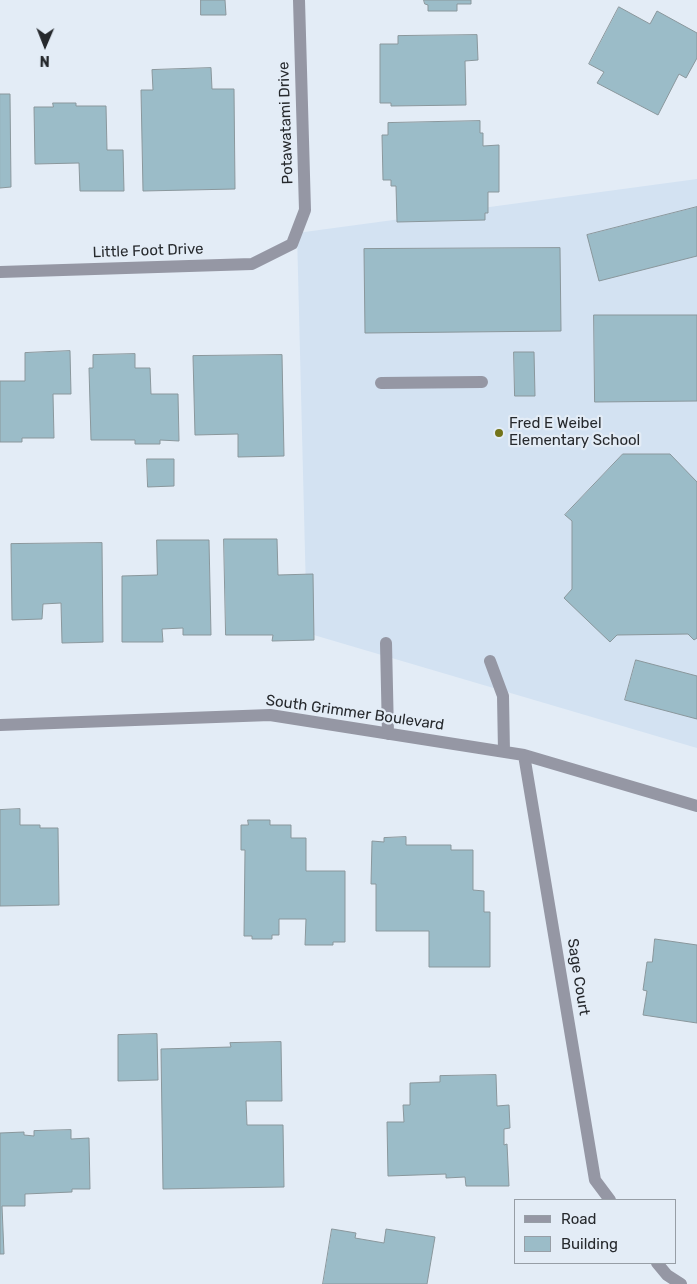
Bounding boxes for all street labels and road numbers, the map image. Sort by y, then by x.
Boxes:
street label: Potawatami Drive [275,61,297,185]
street label: Little Foot Drive [92,240,204,262]
street label: South Grimmer Boulevard [265,692,445,734]
street label: Sage Court [563,937,593,1017]

